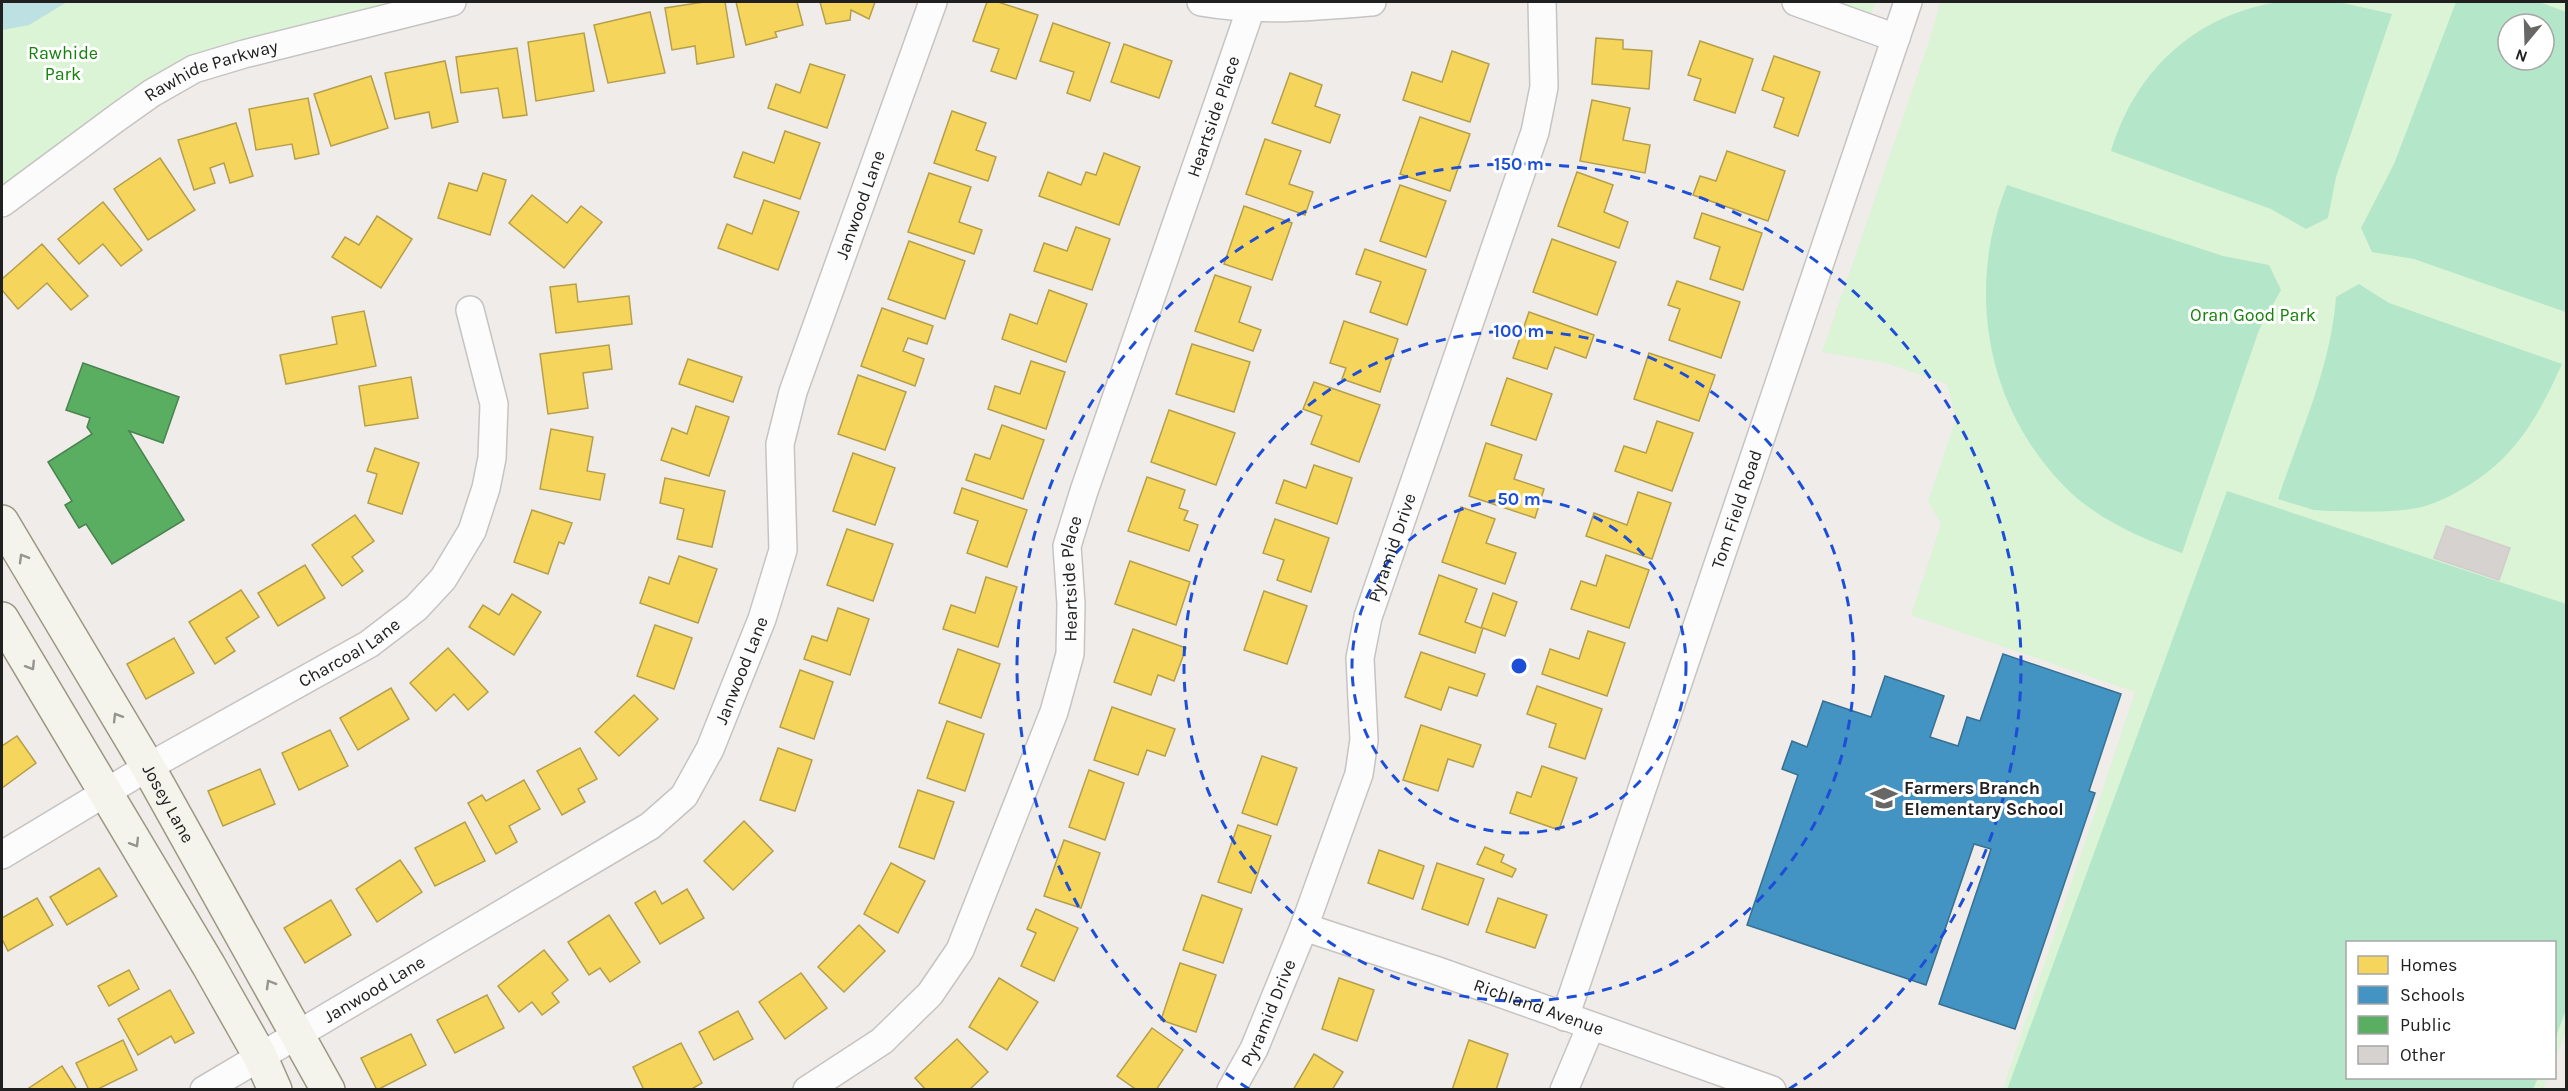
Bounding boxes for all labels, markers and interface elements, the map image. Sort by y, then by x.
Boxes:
north arrow [2496,12,2556,72]
street label: Rawhide Parkway [140,35,281,106]
park label: Rawhide Park [28,42,98,85]
text: N [2513,45,2530,67]
street label: Heartside Place [1182,53,1245,180]
street label: Janwood Lane [831,147,890,262]
text: 150 m [1494,153,1544,175]
park label: Oran Good Park [2190,304,2316,326]
text: 100 m [1494,320,1544,342]
street label: Tom Field Road [1706,447,1767,572]
text: 50 m [1497,488,1541,510]
street label: Pyramid Drive [1363,490,1421,605]
street label: Heartside Place [1056,513,1087,642]
one-way arrow [18,554,30,564]
street label: Charcoal Lane [295,613,404,692]
street label: Janwood Lane [710,613,773,727]
centre of rings [1509,656,1529,676]
one-way arrow [23,660,35,670]
one-way arrow [113,713,125,723]
street label: Josey Lane [138,760,199,847]
place label: Farmers Branch Elementary School [1904,777,2064,820]
school or university icon: Farmers Branch Elementary School [1869,783,1899,813]
one-way arrow [128,837,140,847]
legend [2346,941,2556,1079]
street label: Janwood Lane [320,951,429,1028]
text: Homes [2400,954,2457,976]
street label: Pyramid Drive [1236,956,1301,1070]
street label: Richland Avenue [1471,974,1607,1040]
one-way arrow [266,980,278,990]
text: Schools [2400,984,2465,1006]
text: Public [2400,1014,2451,1036]
text: Other [2400,1044,2445,1066]

